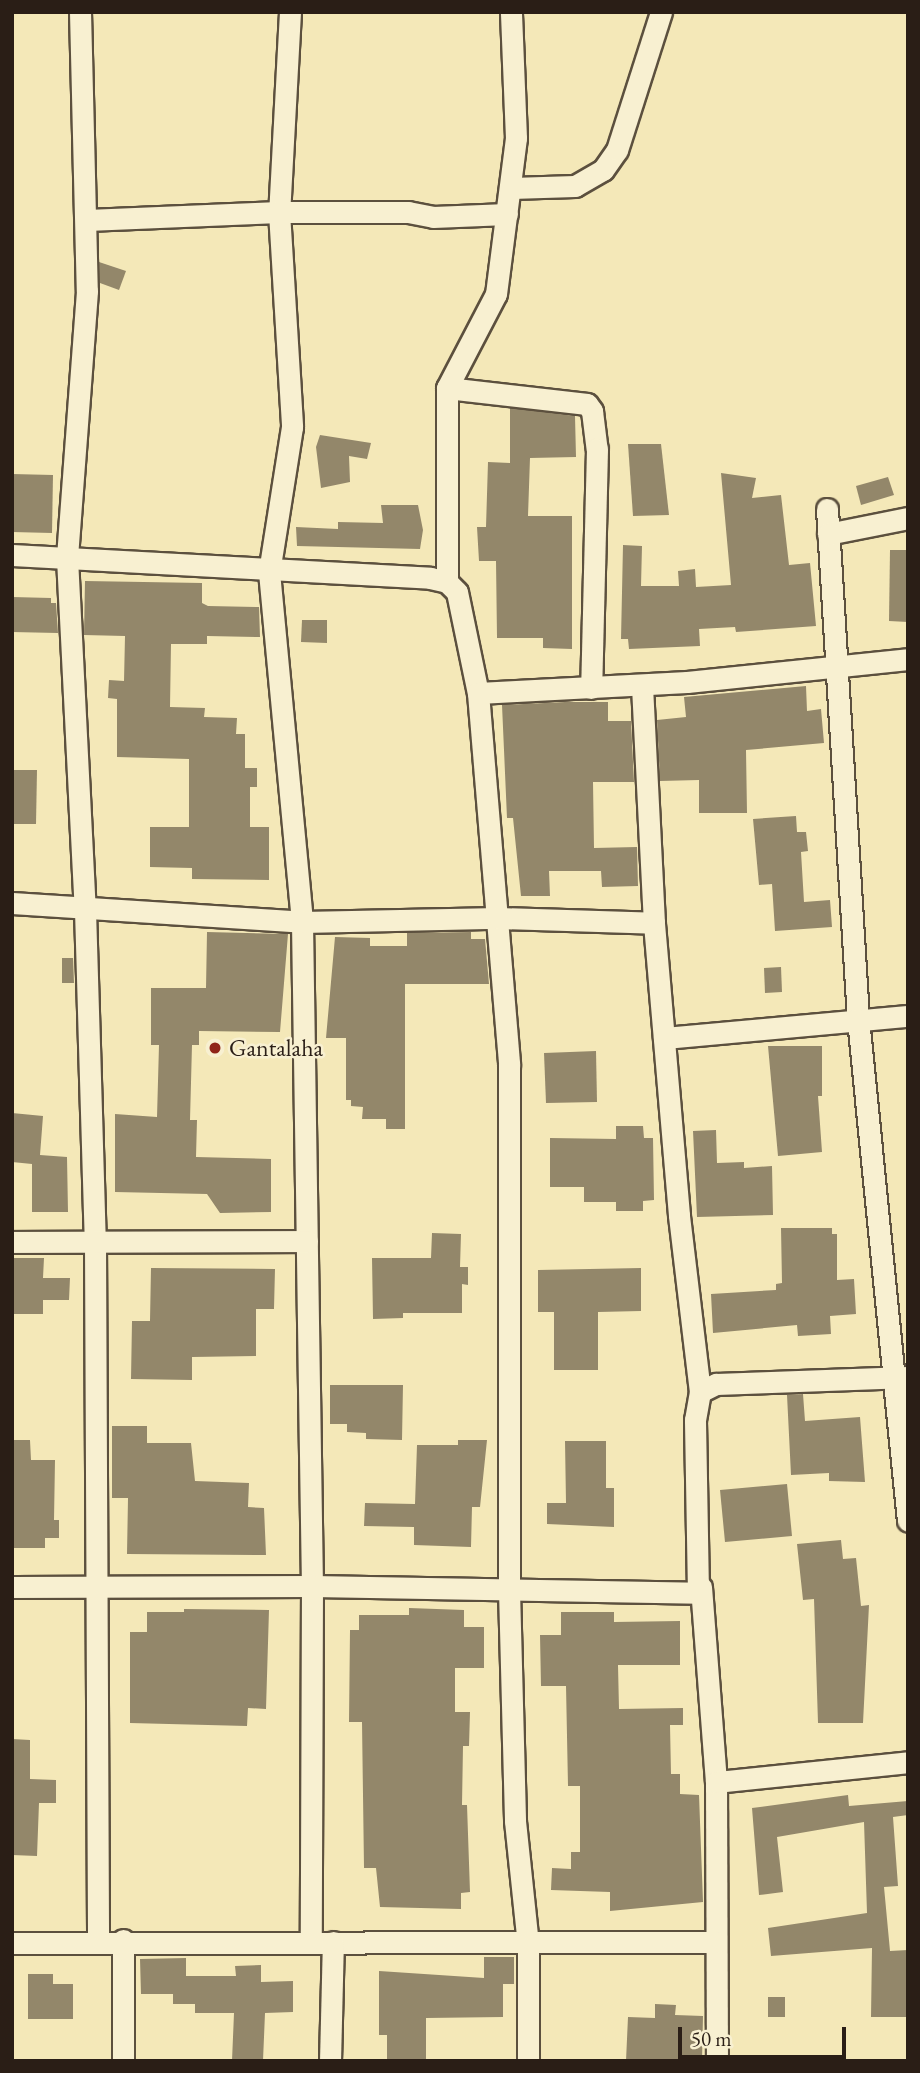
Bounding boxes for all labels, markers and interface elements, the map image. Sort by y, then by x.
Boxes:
place label: Gantalaha [229,1034,323,1062]
marker: Gantalaha [207,1040,223,1056]
scale bar [682,2014,850,2058]
text: 50 m [691,2025,732,2052]

